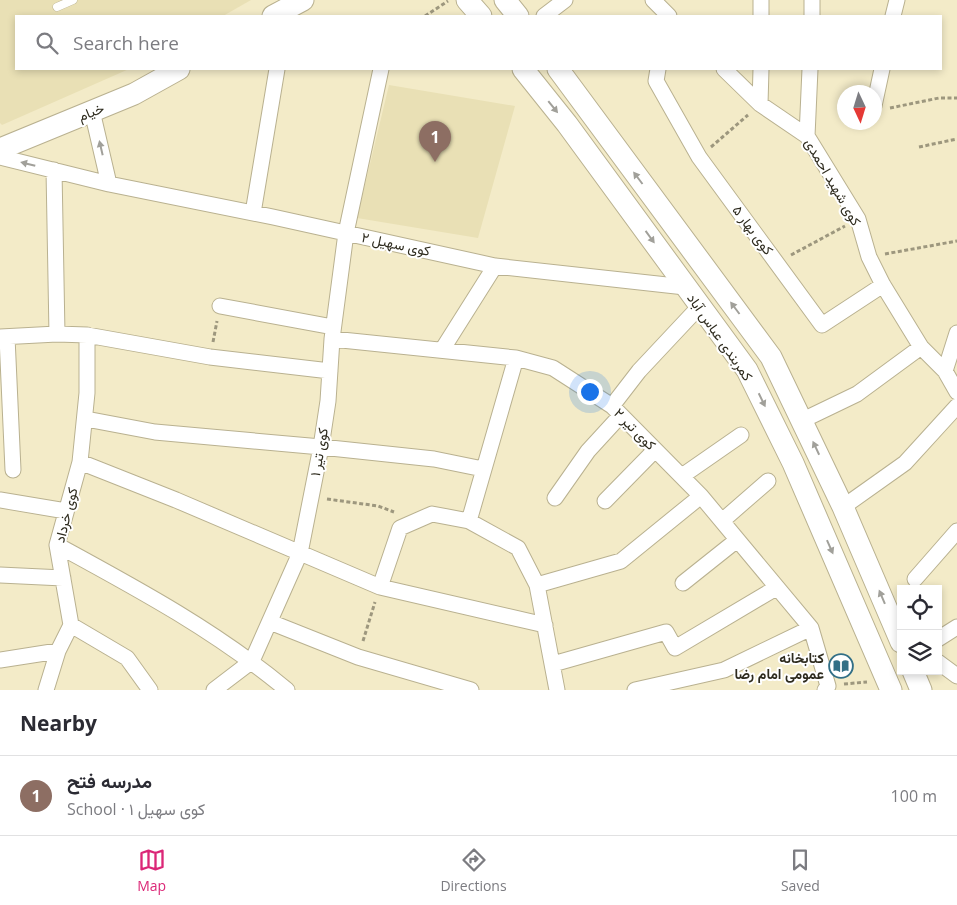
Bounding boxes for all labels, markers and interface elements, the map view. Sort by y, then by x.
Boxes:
search box [15,15,942,70]
icon: search [33,29,61,57]
text: Search here [73,30,179,56]
north arrow [837,85,882,130]
street label: خیام [75,98,107,125]
one-way arrow [548,100,559,113]
pin: 1 [419,121,451,162]
street label: کوی شهید احمدی [801,135,866,229]
one-way arrow [96,139,104,155]
one-way arrow [20,159,35,167]
one-way arrow [633,171,643,185]
street label: کوی بهار ۵ [729,201,778,258]
street label: کوی سهیل ۲ [360,227,432,260]
one-way arrow [645,230,655,244]
street label: کمربندی عباس آباد [683,289,758,384]
one-way arrow [730,301,740,315]
your location [577,379,603,405]
one-way arrow [758,393,766,407]
street label: کوی تیر ۲ [610,403,661,454]
street label: کوی تیر ۱ [305,426,332,478]
one-way arrow [811,441,820,456]
street label: کوی خرداد [49,485,82,544]
one-way arrow [826,540,834,554]
map controls [897,585,942,675]
button: locate [897,585,942,630]
one-way arrow [878,589,886,604]
button: layers [897,630,942,675]
place label: کتابخانه عمومی امام رضا [734,648,824,683]
library icon: کتابخانه عمومی امام رضا [828,653,854,679]
text: Nearby [20,709,97,737]
text: مدرسه فتح [67,768,152,794]
text: 1 [31,785,41,807]
text: 100 m [891,785,937,807]
text: School · کوی سهیل ۱ [67,798,205,820]
tab: Map [137,846,166,895]
tab: Directions [440,846,507,895]
tab: Saved [781,846,820,895]

